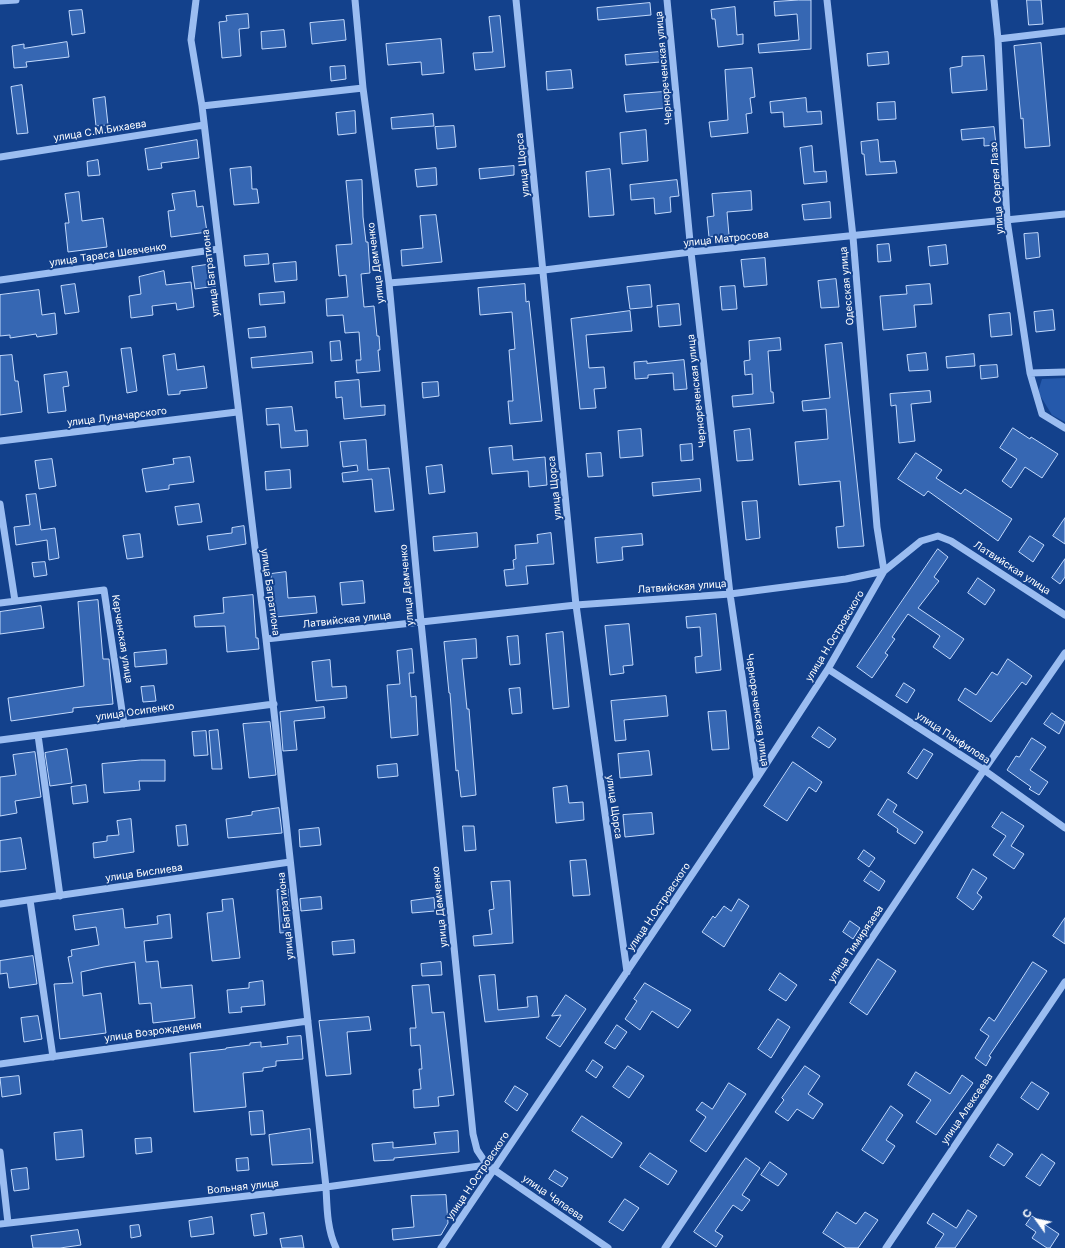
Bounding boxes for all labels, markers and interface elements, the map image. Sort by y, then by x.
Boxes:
street label: Чернореченская улица [653,11,675,125]
street label: улица С.М.Бихаева [53,118,147,144]
street label: улица Щорса [514,132,532,198]
street label: улица Сергея Лазо [988,141,1006,235]
street label: улица Демченко [365,222,387,304]
street label: улица Багратиона [200,229,222,317]
street label: улица Матросова [683,229,769,249]
street label: улица Тараса Шевченко [49,241,167,269]
street label: Одесская улица [838,246,856,326]
street label: Чернореченская улица [685,334,709,448]
street label: улица Луначарского [66,405,168,429]
street label: улица Щорса [546,455,564,521]
street label: Латвийская улица [971,539,1053,597]
street label: улица Демченко [397,544,417,626]
street label: улица Багратиона [258,548,282,636]
street label: Латвийская улица [637,578,727,596]
street label: улица Н.Островского [803,588,867,684]
street label: Керченская улица [109,594,135,684]
street label: Латвийская улица [302,609,392,631]
street label: Чернореченская улица [743,653,771,767]
street label: улица Осипенко [95,701,175,723]
street label: улица Панфилова [914,710,992,766]
street label: улица Щорса [604,774,624,840]
street label: улица Н.Островского [625,860,693,954]
street label: улица Бислиева [105,862,183,884]
street label: улица Демченко [430,866,450,948]
street label: улица Багратиона [275,872,297,960]
street label: улица Тимирязева [826,903,886,985]
street label: улица Возрождения [104,1019,202,1045]
street label: улица Алексеева [939,1071,995,1147]
street label: улица Н.Островского [444,1129,512,1223]
street label: улица Чапаева [520,1172,586,1224]
street label: Вольная улица [206,1177,280,1197]
north arrow [1017,1200,1057,1240]
text: С [1019,1206,1035,1221]

